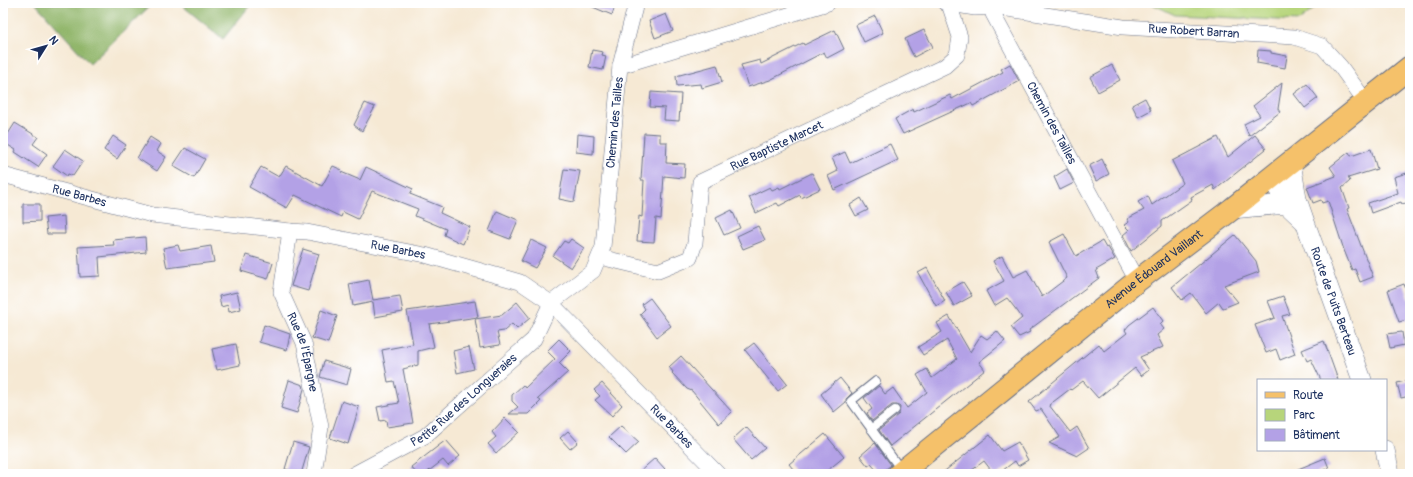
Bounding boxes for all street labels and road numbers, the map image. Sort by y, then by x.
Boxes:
street label: Rue Robert Barran [1148,21,1240,42]
street label: Chemin des Tailles [603,76,627,169]
street label: Chemin des Tailles [1023,79,1080,167]
street label: Rue Baptiste Marcet [728,118,826,175]
street label: Rue Barbes [50,182,108,211]
street label: Avenue Édouard Vaillant [1102,227,1206,312]
street label: Rue Barbes [369,238,427,263]
street label: Route de Puits Berteau [1307,245,1360,358]
street label: Rue de l'Épargne [283,310,321,393]
street label: Petite Rue des Longueraies [408,350,521,450]
street label: Rue Barbes [646,402,696,452]

